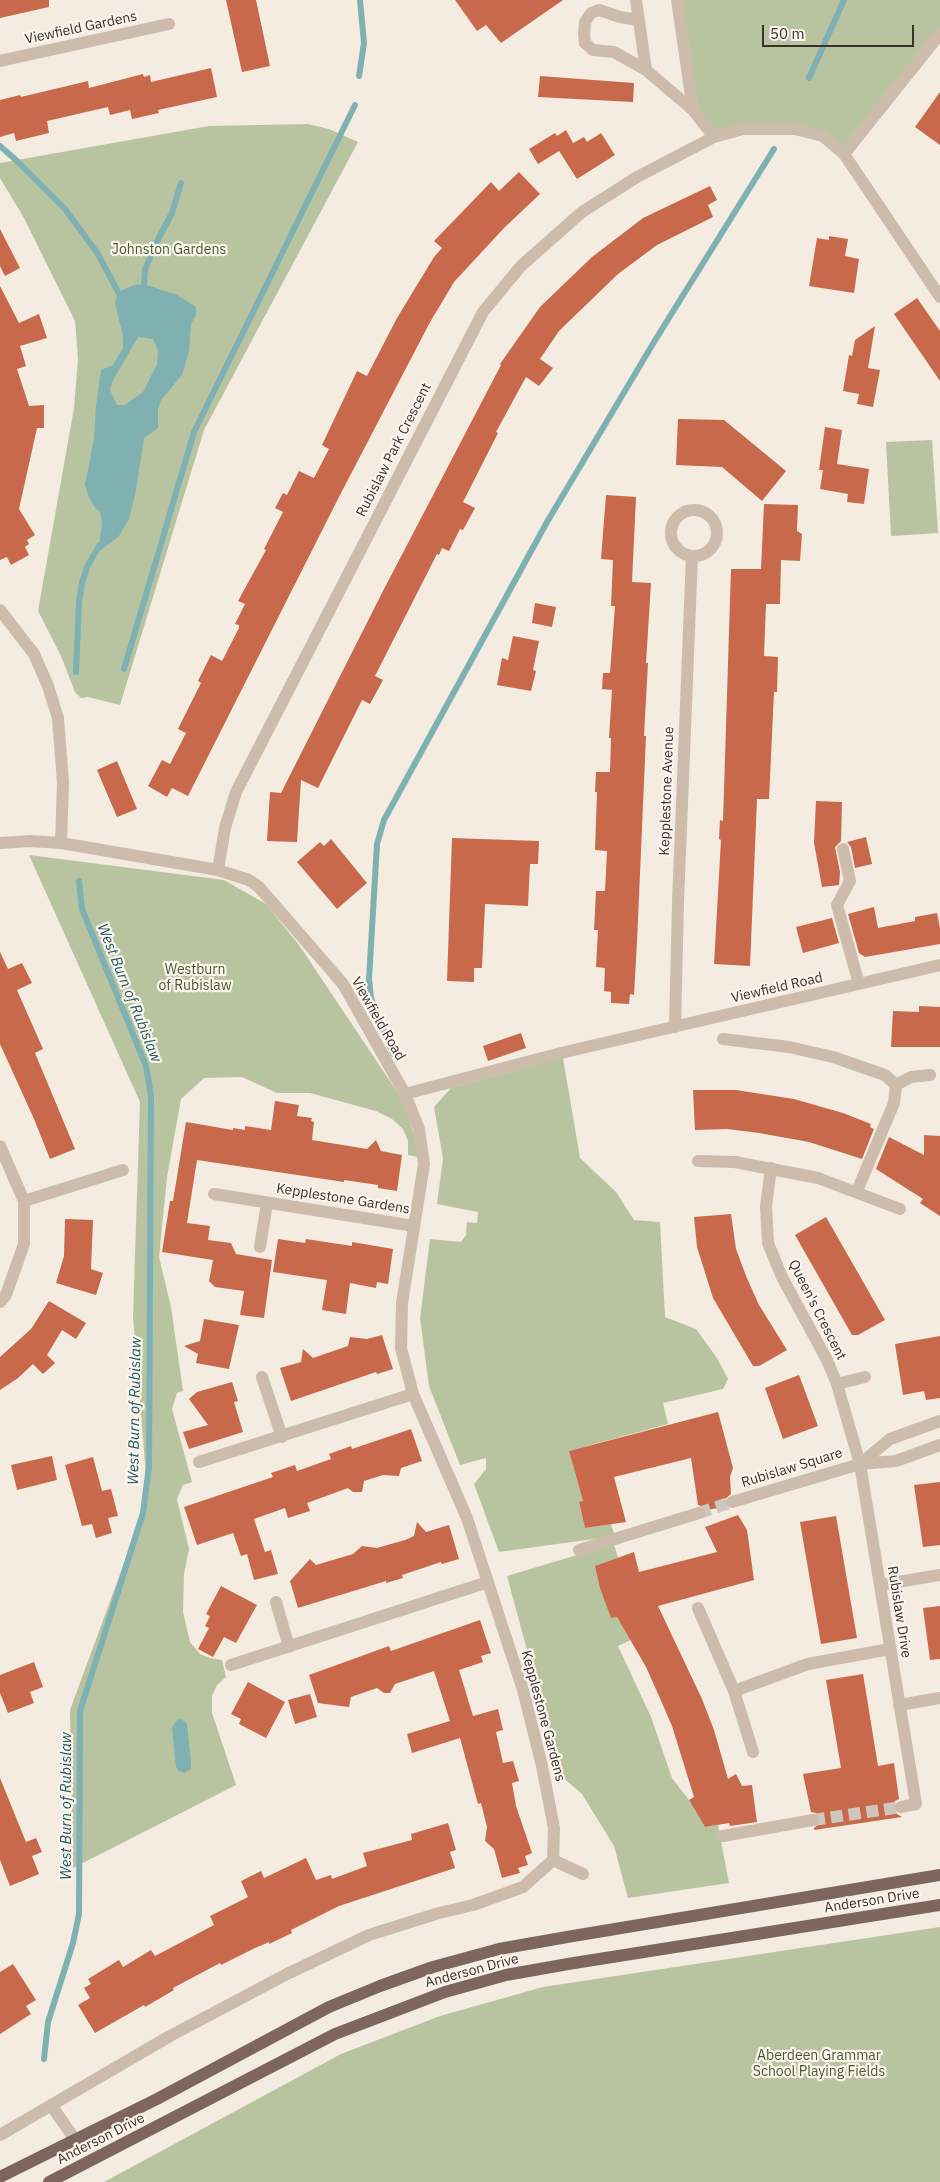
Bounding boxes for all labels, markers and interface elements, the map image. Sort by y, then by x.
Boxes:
street label: Viewfield Gardens [23,8,139,48]
scale bar [765,15,918,47]
text: 50 m [770,24,805,43]
park label: Johnston Gardens [112,242,226,258]
street label: Rubislaw Park Crescent [353,380,435,520]
street label: Kepplestone Avenue [656,726,678,856]
water label: West Burn of Rubislaw [93,921,165,1065]
park label: Westburn of Rubislaw [159,962,231,994]
street label: Viewfield Road [730,969,824,1007]
street label: Viewfield Road [347,974,409,1064]
street label: Kepplestone Gardens [275,1180,411,1218]
street label: Queen's Crescent [784,1257,850,1363]
water label: West Burn of Rubislaw [125,1337,145,1485]
street label: Rubislaw Square [739,1445,845,1491]
street label: Rubislaw Drive [883,1565,915,1659]
street label: Kepplestone Gardens [517,1649,569,1783]
water label: West Burn of Rubislaw [58,1732,76,1880]
street label: Anderson Drive [823,1885,921,1917]
street label: Anderson Drive [423,1950,521,1992]
park label: Aberdeen Grammar School Playing Fields [753,2048,885,2080]
street label: Anderson Drive [54,2110,148,2168]

